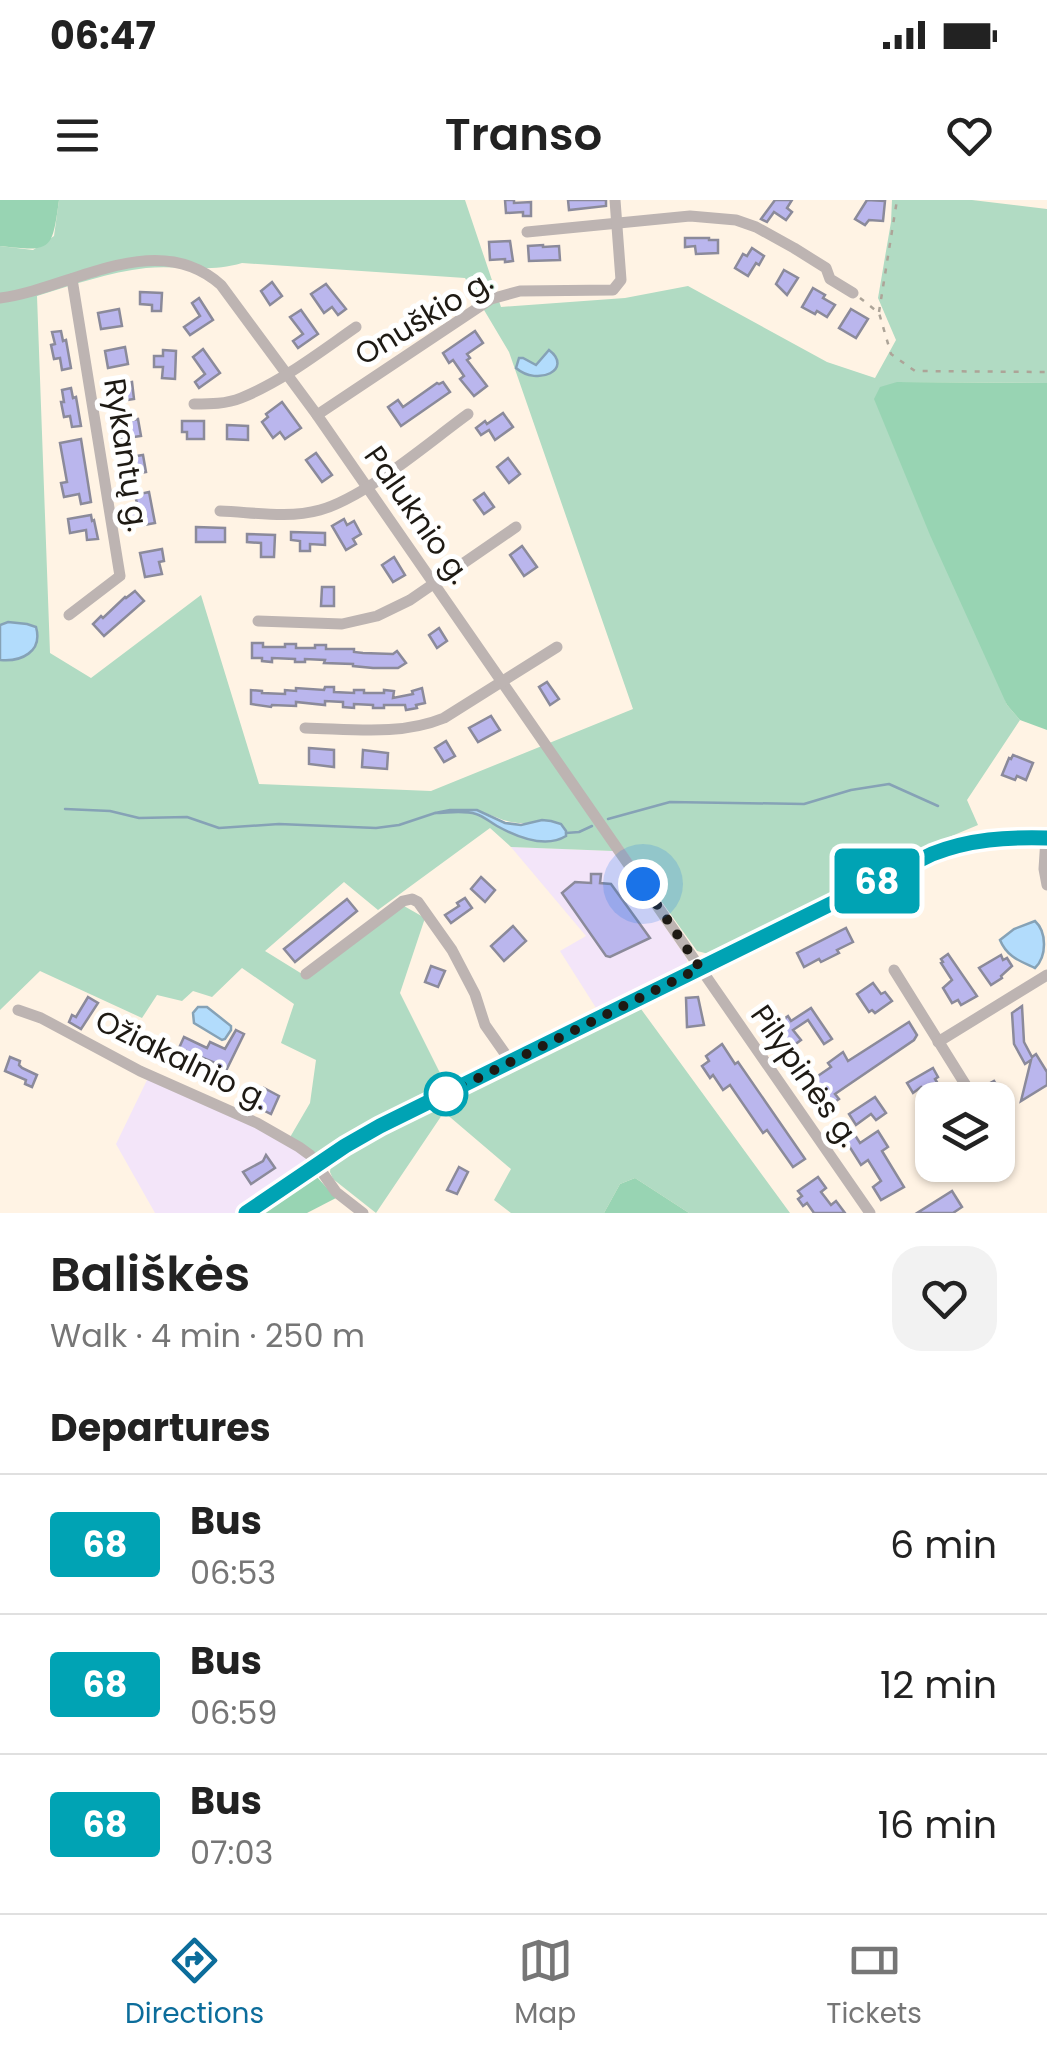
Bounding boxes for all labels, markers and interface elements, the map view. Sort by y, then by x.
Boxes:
text: 06:47 [50,9,156,62]
text: Transo [445,103,602,166]
icon: menu [50,108,105,163]
icon: heart [942,108,997,163]
street label: Onuškio g. [347,259,501,376]
street label: Rykantų g. [93,375,160,535]
street label: Paluknio g. [354,437,481,593]
line badge: 68 [832,848,922,914]
text: 68 [855,857,899,906]
your location [618,859,668,909]
street label: Pilypinės g. [741,996,870,1156]
street label: Ožiakalnio g. [88,999,276,1120]
unlabelled marker [425,1073,467,1115]
map controls [915,1082,1015,1182]
button: layers [915,1082,1015,1182]
text: Bališkės [50,1241,250,1308]
button: heart [892,1246,997,1351]
text: Walk · 4 min · 250 m [50,1313,365,1358]
text: Departures [50,1401,271,1454]
text: Bus [190,1494,262,1547]
text: 6 min [890,1518,997,1571]
text: 68 [83,1520,127,1569]
text: 06:53 [190,1550,276,1595]
text: Bus [190,1634,262,1687]
text: 12 min [880,1658,997,1711]
text: 68 [83,1660,127,1709]
text: 06:59 [190,1690,278,1735]
text: Bus [190,1774,262,1827]
text: 16 min [878,1798,997,1851]
text: 68 [83,1800,127,1849]
text: 07:03 [190,1830,273,1875]
tab: Directions [125,1933,264,2035]
tab: Map [514,1933,576,2035]
tab: Tickets [826,1933,922,2035]

